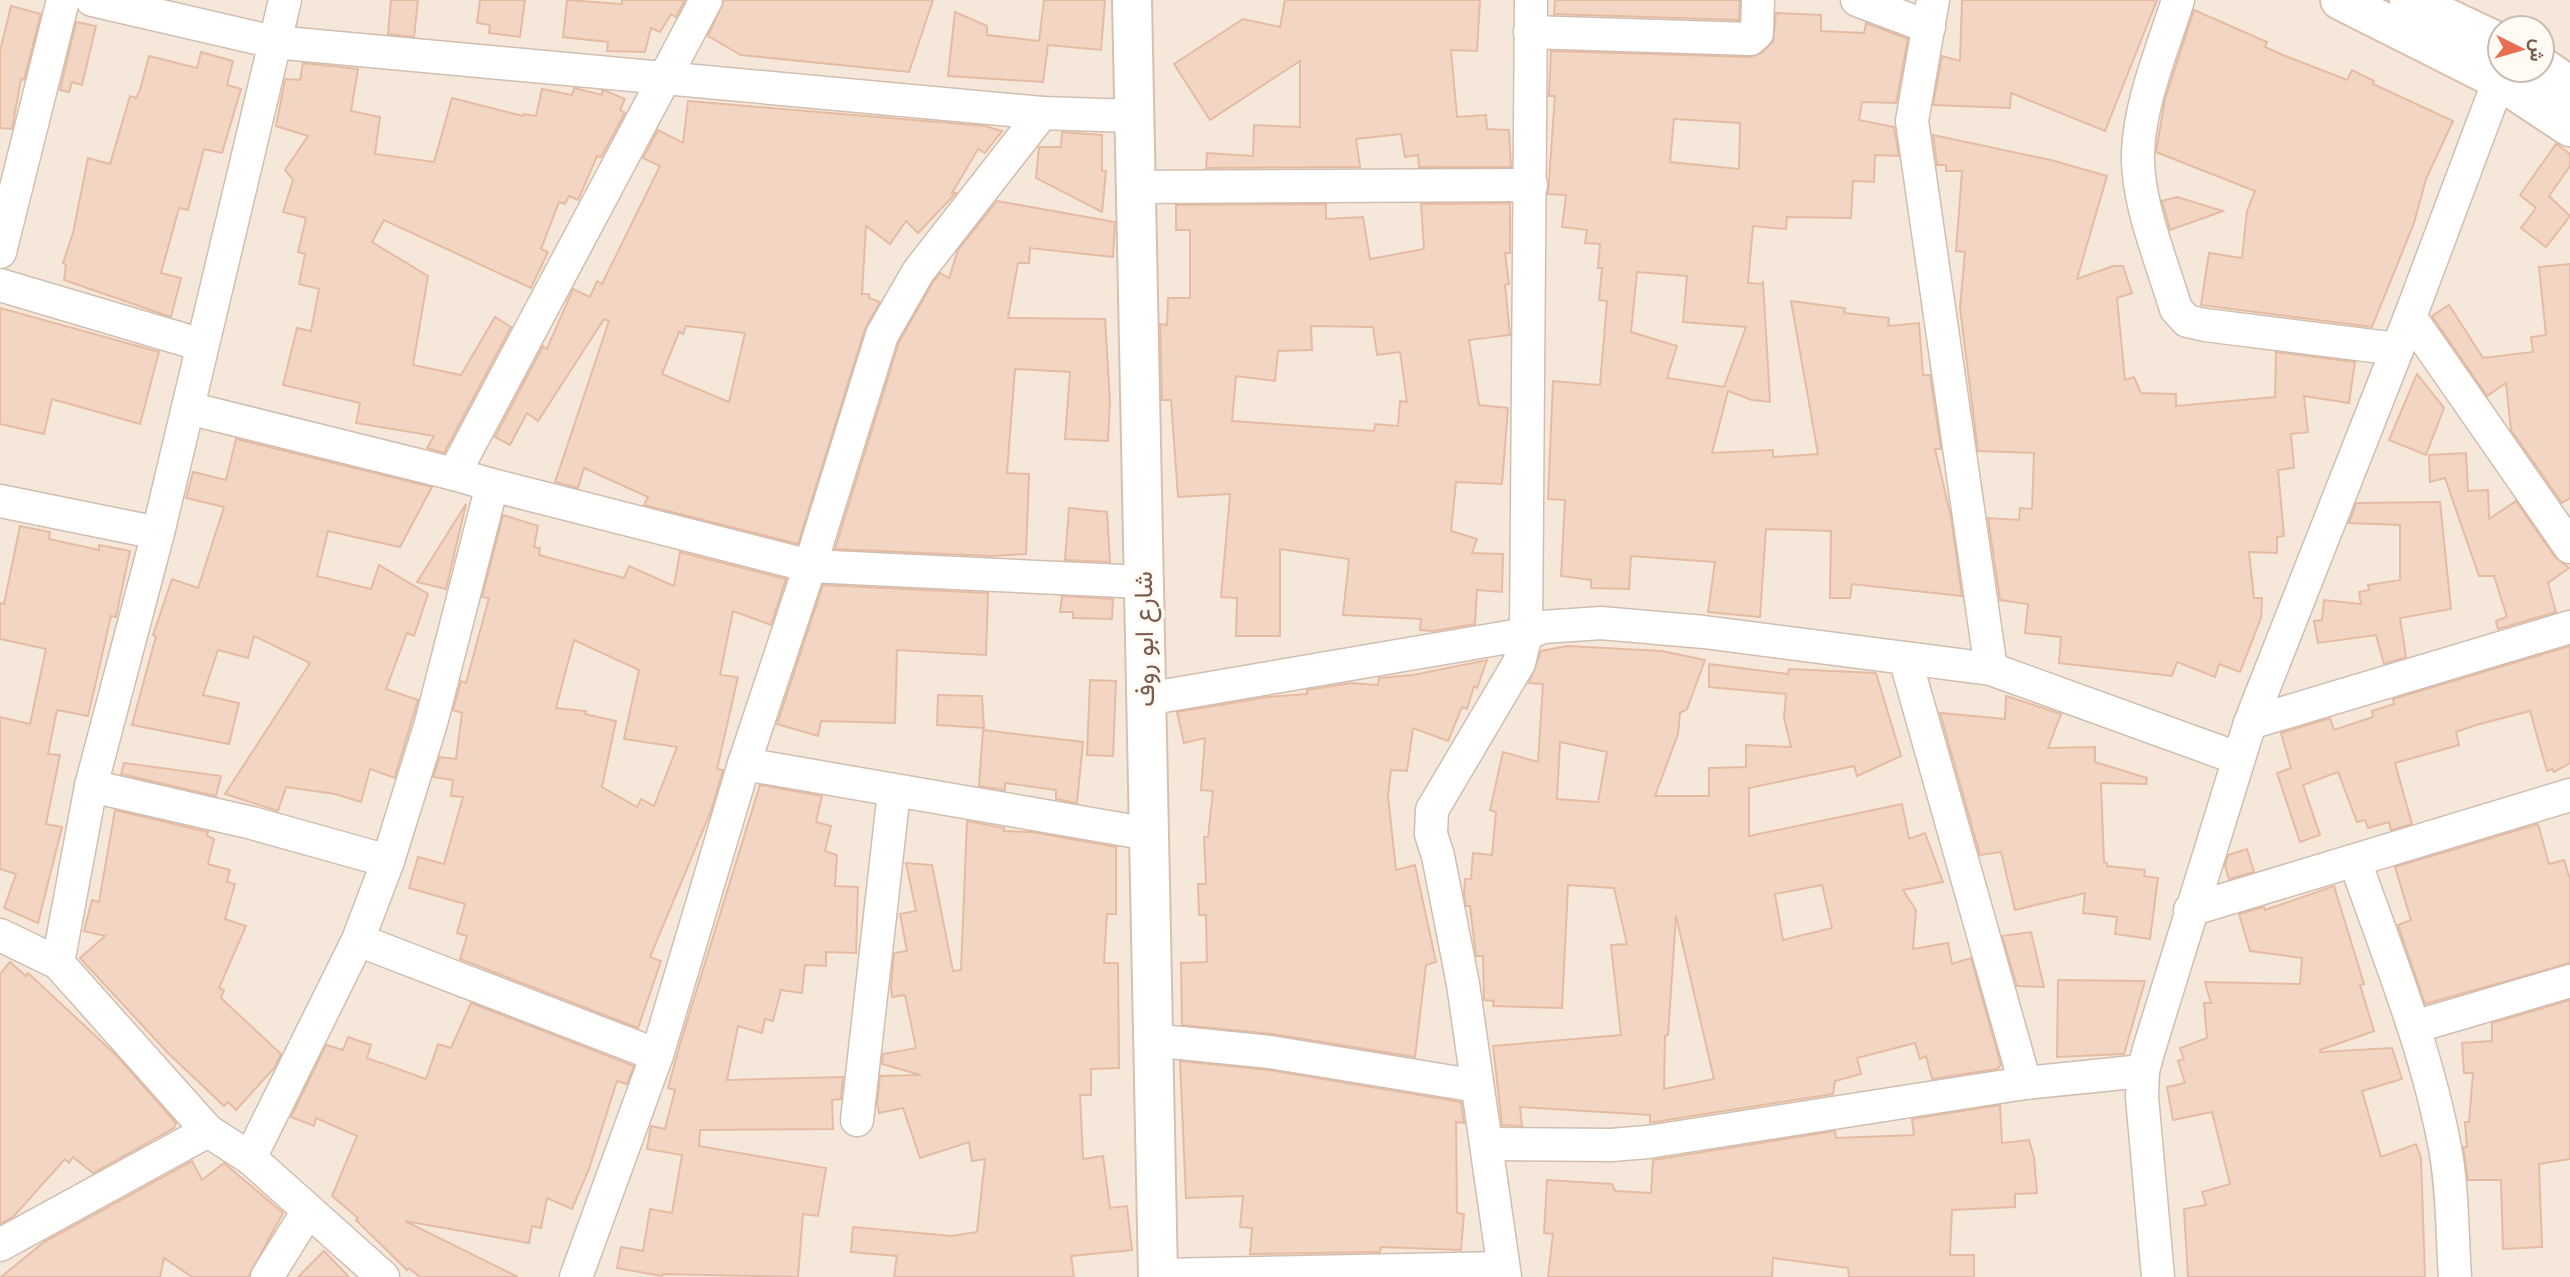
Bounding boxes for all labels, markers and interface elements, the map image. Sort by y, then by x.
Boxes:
north arrow [2486,14,2556,84]
text: ش [2523,38,2552,63]
street label: شارع ابو روف [1124,571,1164,707]

